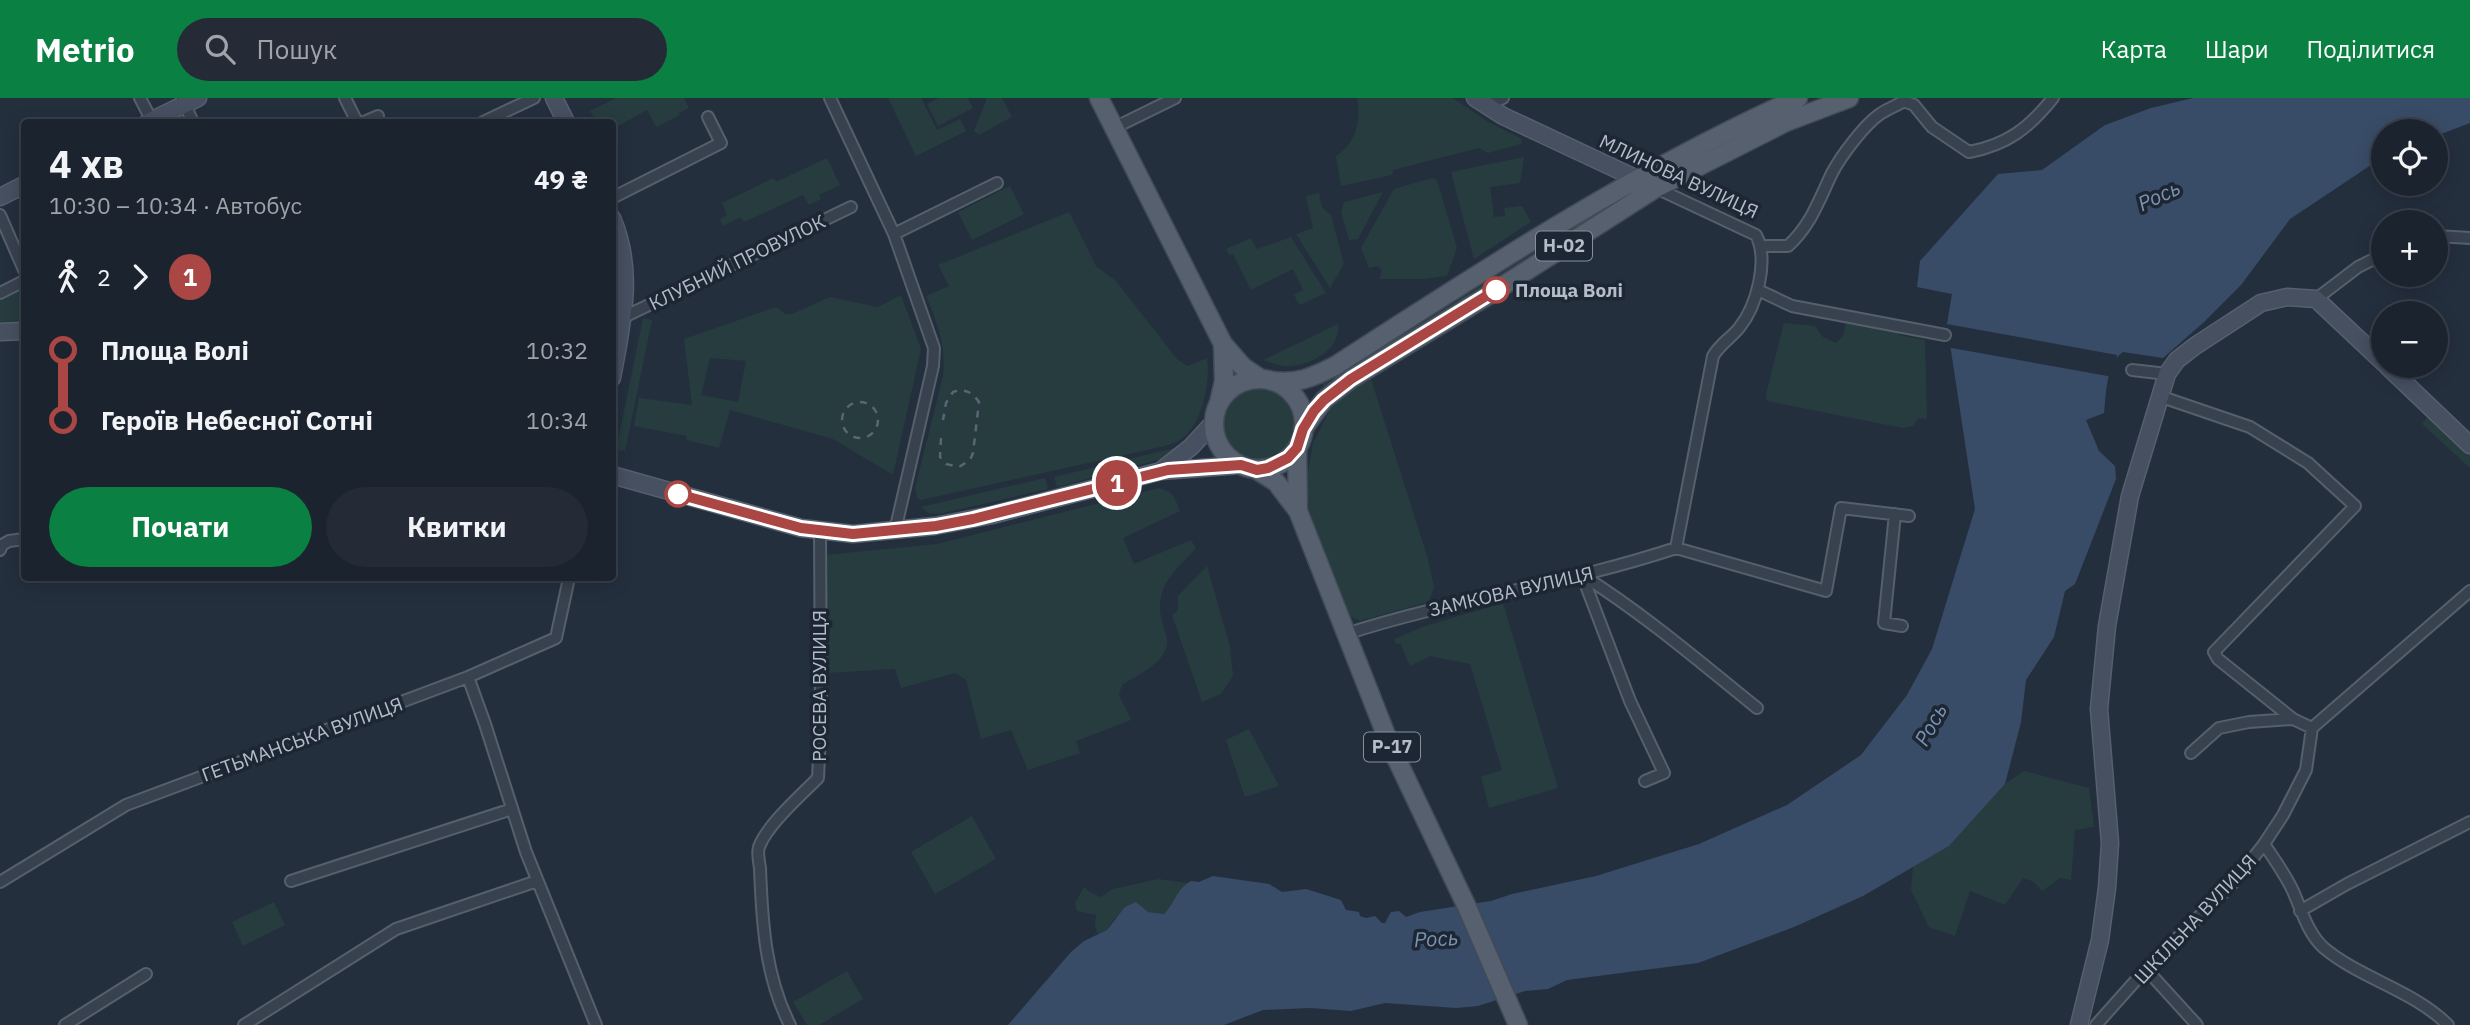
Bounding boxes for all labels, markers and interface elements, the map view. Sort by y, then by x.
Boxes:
search box [177,18,667,81]
text: Metrio [35,28,135,71]
icon: search [201,30,239,68]
text: Пошук [257,32,337,66]
text: Карта [2101,33,2167,65]
text: Шари [2205,33,2269,65]
text: Поділитися [2307,33,2435,65]
map controls [2371,119,2448,378]
button: locate [2371,119,2448,196]
street label: МЛИНОВА ВУЛИЦЯ [1596,129,1762,223]
text: 4 хв [49,139,124,188]
text: 49 ₴ [534,162,588,196]
water label: Рось [2133,173,2185,217]
text: 10:30 – 10:34 · Автобус [49,190,302,220]
street label: КЛУБНИЙ ПРОВУЛОК [645,209,829,315]
button: + [2371,210,2448,287]
road number: Н-02 [1536,232,1592,260]
icon: walk [49,258,87,296]
icon: forward [121,258,159,296]
text: 1 [183,261,197,293]
text: 2 [97,262,111,292]
marker: Площа Волі [1483,277,1509,303]
place label: Площа Волі [1515,278,1623,302]
button: − [2371,301,2448,378]
text: Площа Волі [101,333,249,367]
text: 10:32 [526,335,588,365]
text: Героїв Небесної Сотні [101,403,373,437]
text: 10:34 [526,405,588,435]
line badge: 1 [1094,460,1140,506]
text: 1 [1110,467,1124,499]
unlabelled marker [665,481,691,507]
button: Почати [49,487,312,567]
button: Квитки [326,487,588,567]
street label: ЗАМКОВА ВУЛИЦЯ [1426,560,1596,622]
street label: РОСЕВА ВУЛИЦЯ [807,610,831,762]
street label: ГЕТЬМАНСЬКА ВУЛИЦЯ [198,691,406,787]
water label: Рось [1907,698,1953,751]
road number: Р-17 [1364,732,1420,762]
street label: ШКІЛЬНА ВУЛИЦЯ [2129,849,2261,989]
water label: Рось [1413,923,1459,953]

